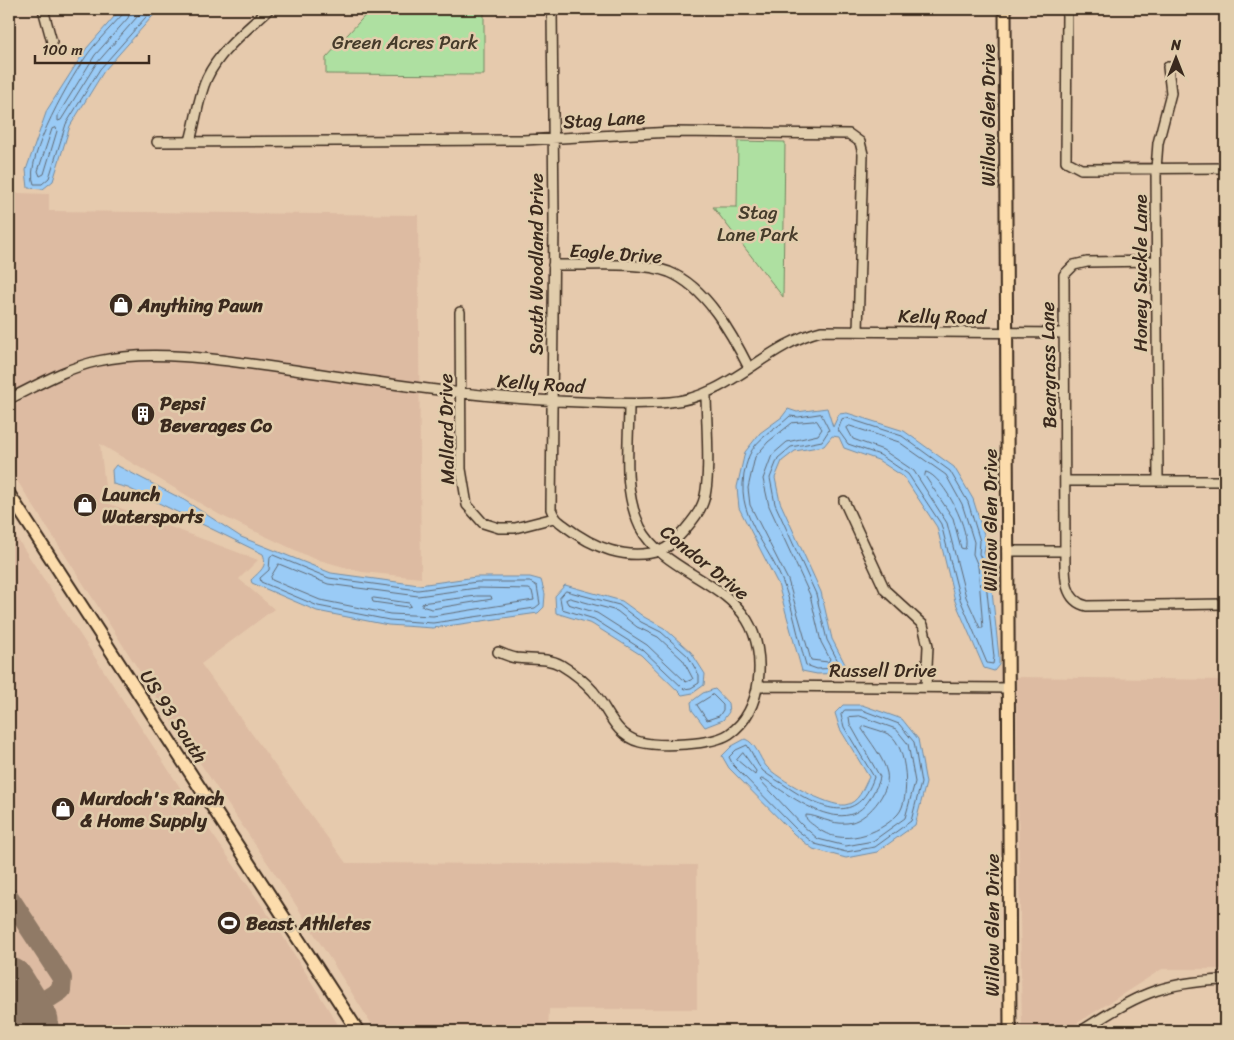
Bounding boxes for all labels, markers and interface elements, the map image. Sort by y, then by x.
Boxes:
park label: Green Acres Park [332,26,479,59]
scale bar [35,32,149,64]
north arrow [1152,32,1202,82]
text: N [1170,33,1181,58]
text: 100 m [42,37,83,63]
street label: Willow Glen Drive [972,43,1005,187]
street label: Stag Lane [562,101,646,138]
street label: South Woodland Drive [520,173,553,355]
street label: Honey Suckle Lane [1124,194,1157,352]
park label: Stag Lane Park [717,196,799,251]
street label: Eagle Drive [569,234,664,273]
place label: Anything Pawn [137,289,263,322]
shop icon: Anything Pawn [108,292,134,318]
street label: Kelly Road [898,299,988,334]
street label: Beargrass Lane [1031,301,1066,429]
street label: Kelly Road [496,364,588,403]
street label: Mallard Drive [429,373,464,485]
place label: Pepsi Beverages Co [160,387,273,442]
building icon: Pepsi Beverages Co [130,401,156,427]
street label: Willow Glen Drive [974,448,1007,592]
place label: Launch Watersports [102,478,205,533]
shop icon: Launch Watersports [72,492,98,518]
street label: Condor Drive [653,516,757,609]
street label: Russell Drive [829,654,937,687]
street label: US 93 South [131,663,216,770]
place label: Murdoch's Ranch & Home Supply [79,782,224,837]
shop icon: Murdoch's Ranch & Home Supply [50,796,76,822]
street label: Willow Glen Drive [976,853,1009,997]
place label: Beast Athletes [246,907,372,940]
sports icon: Beast Athletes [216,910,242,936]

